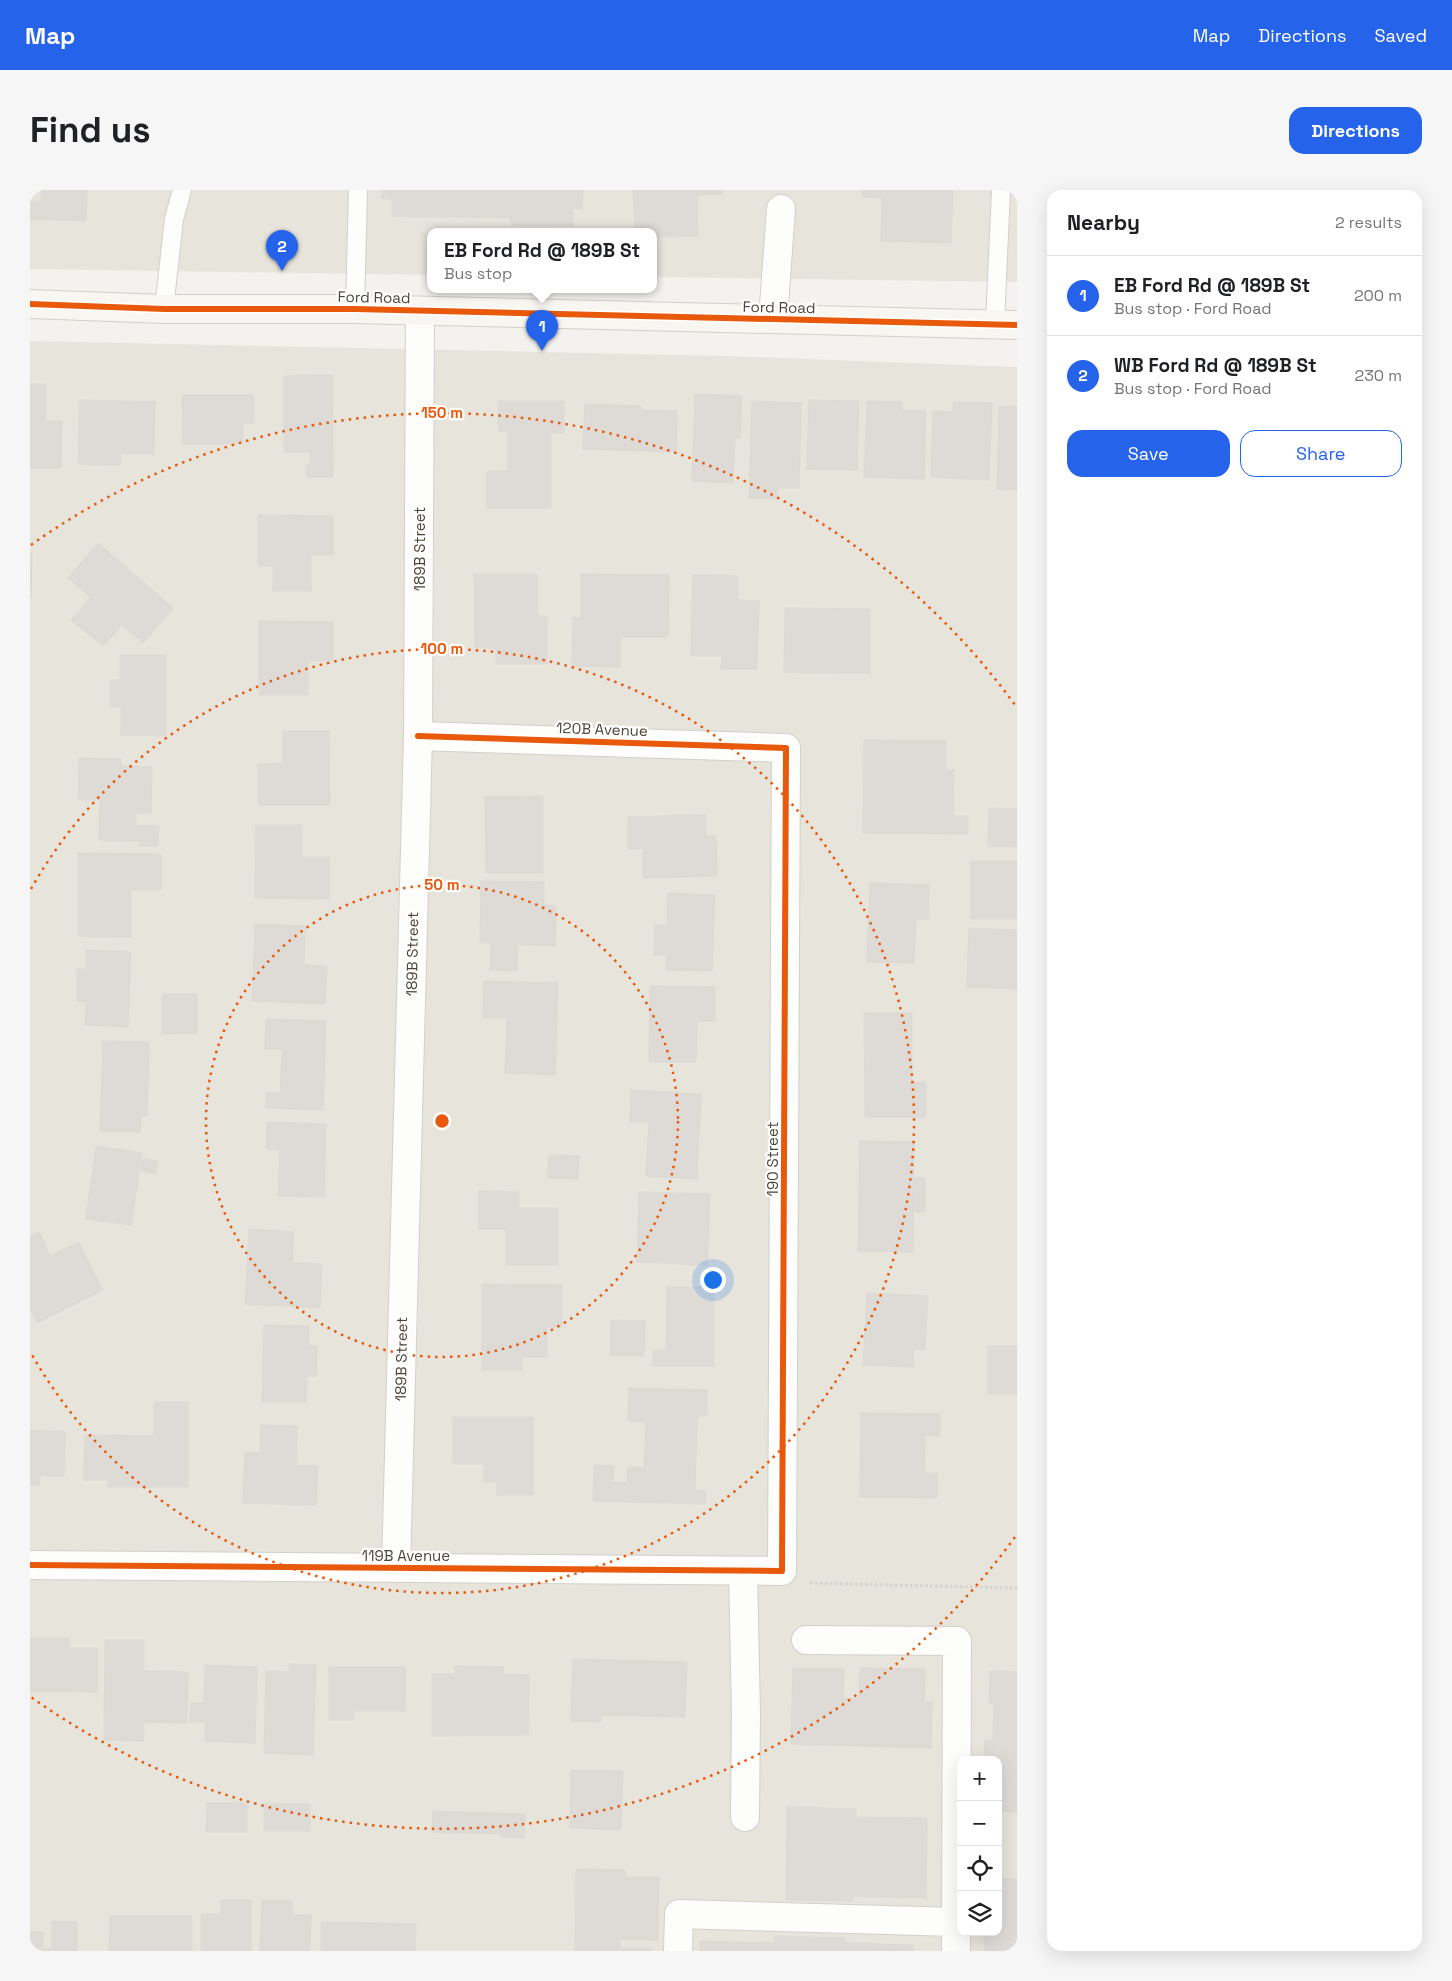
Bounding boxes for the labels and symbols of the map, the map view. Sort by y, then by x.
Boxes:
pin: 2 [266,230,298,271]
street label: Ford Road [337,287,411,307]
street label: Ford Road [742,297,816,317]
pin: 1 [526,310,558,351]
text: 150 m [421,403,463,422]
street label: 189B Street [410,507,429,591]
text: 100 m [421,639,463,658]
street label: 120B Avenue [556,718,648,740]
text: 50 m [424,875,460,894]
street label: 189B Street [402,912,422,996]
centre of rings [433,1112,451,1130]
street label: 190 Street [763,1122,782,1196]
your location [700,1267,726,1293]
street label: 189B Street [391,1317,411,1401]
street label: 119B Avenue [362,1546,450,1565]

